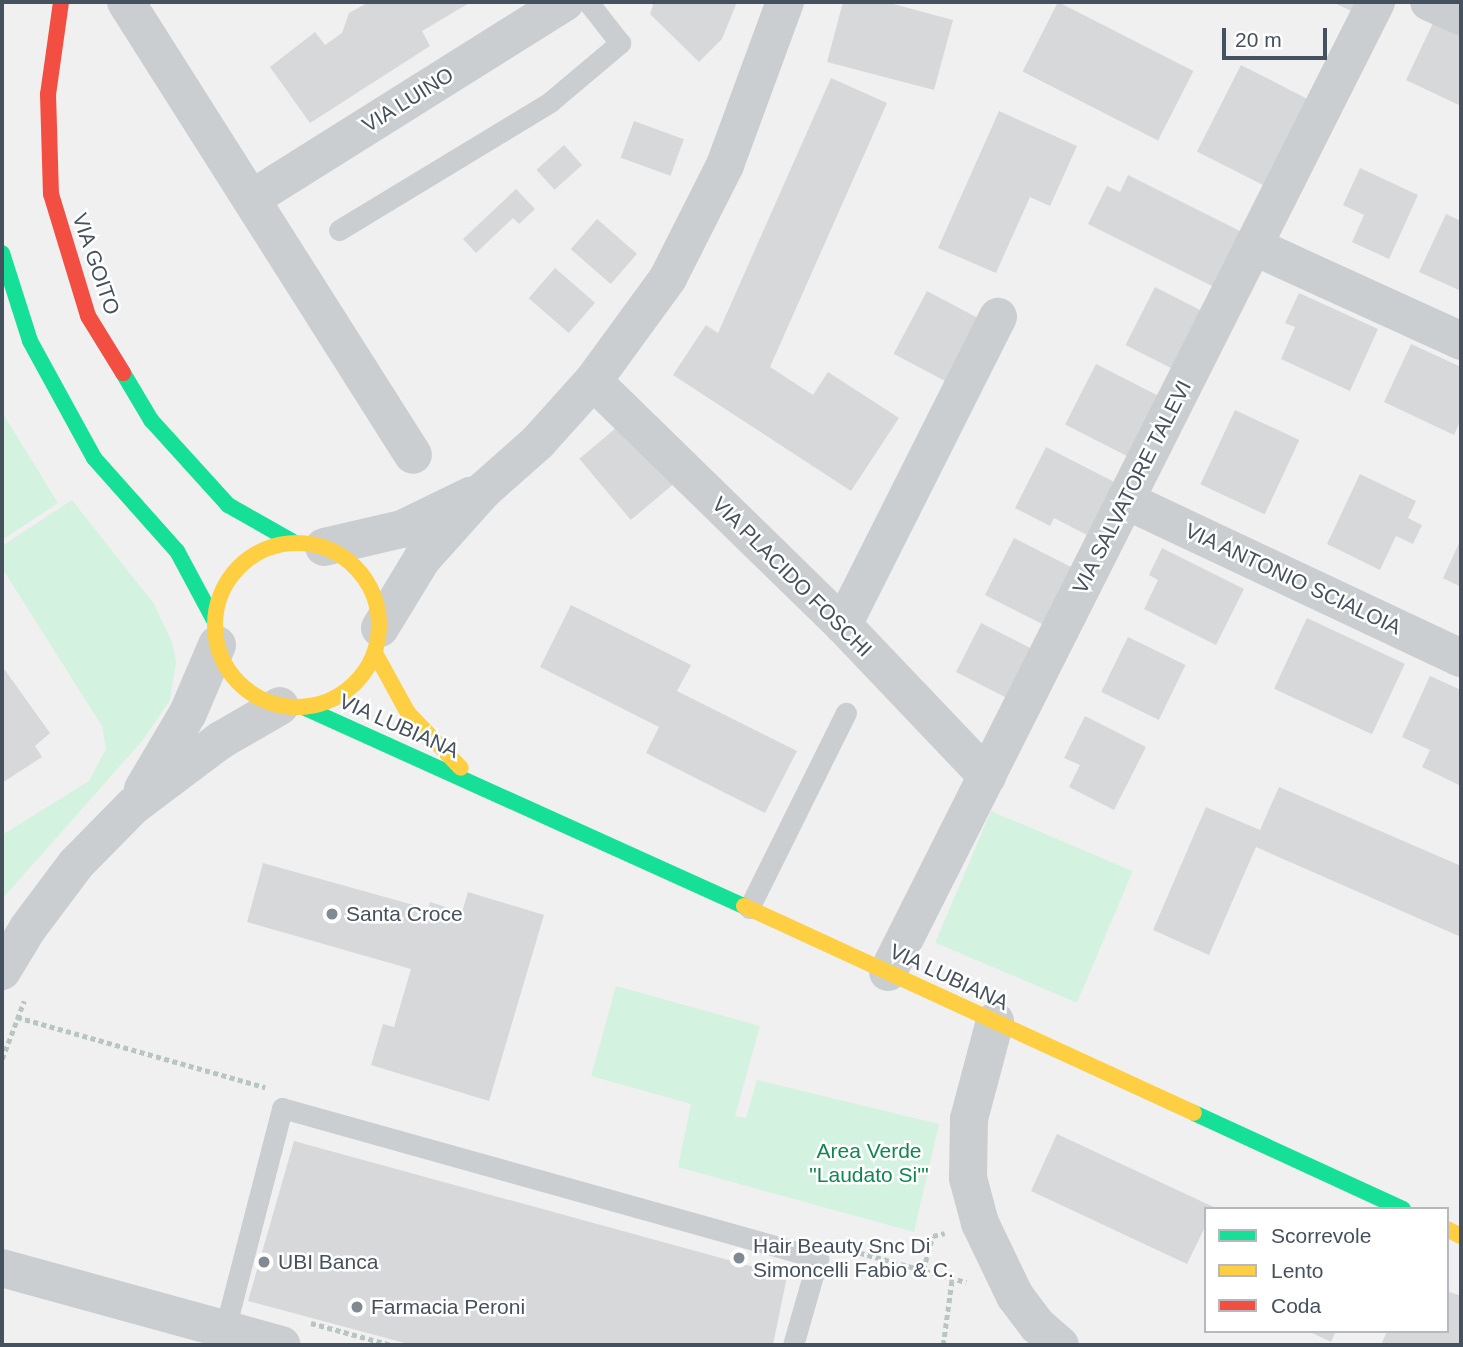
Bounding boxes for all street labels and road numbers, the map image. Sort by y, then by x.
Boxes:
street label: VIA LUINO [357,62,459,138]
street label: VIA GOITO [67,209,125,319]
street label: VIA SALVATORE TALEVI [1067,376,1197,598]
street label: VIA PLACIDO FOSCHI [706,491,878,663]
street label: VIA ANTONIO SCIALOIA [1180,517,1406,641]
street label: VIA LUBIANA [335,688,463,764]
street label: VIA LUBIANA [885,938,1013,1016]

